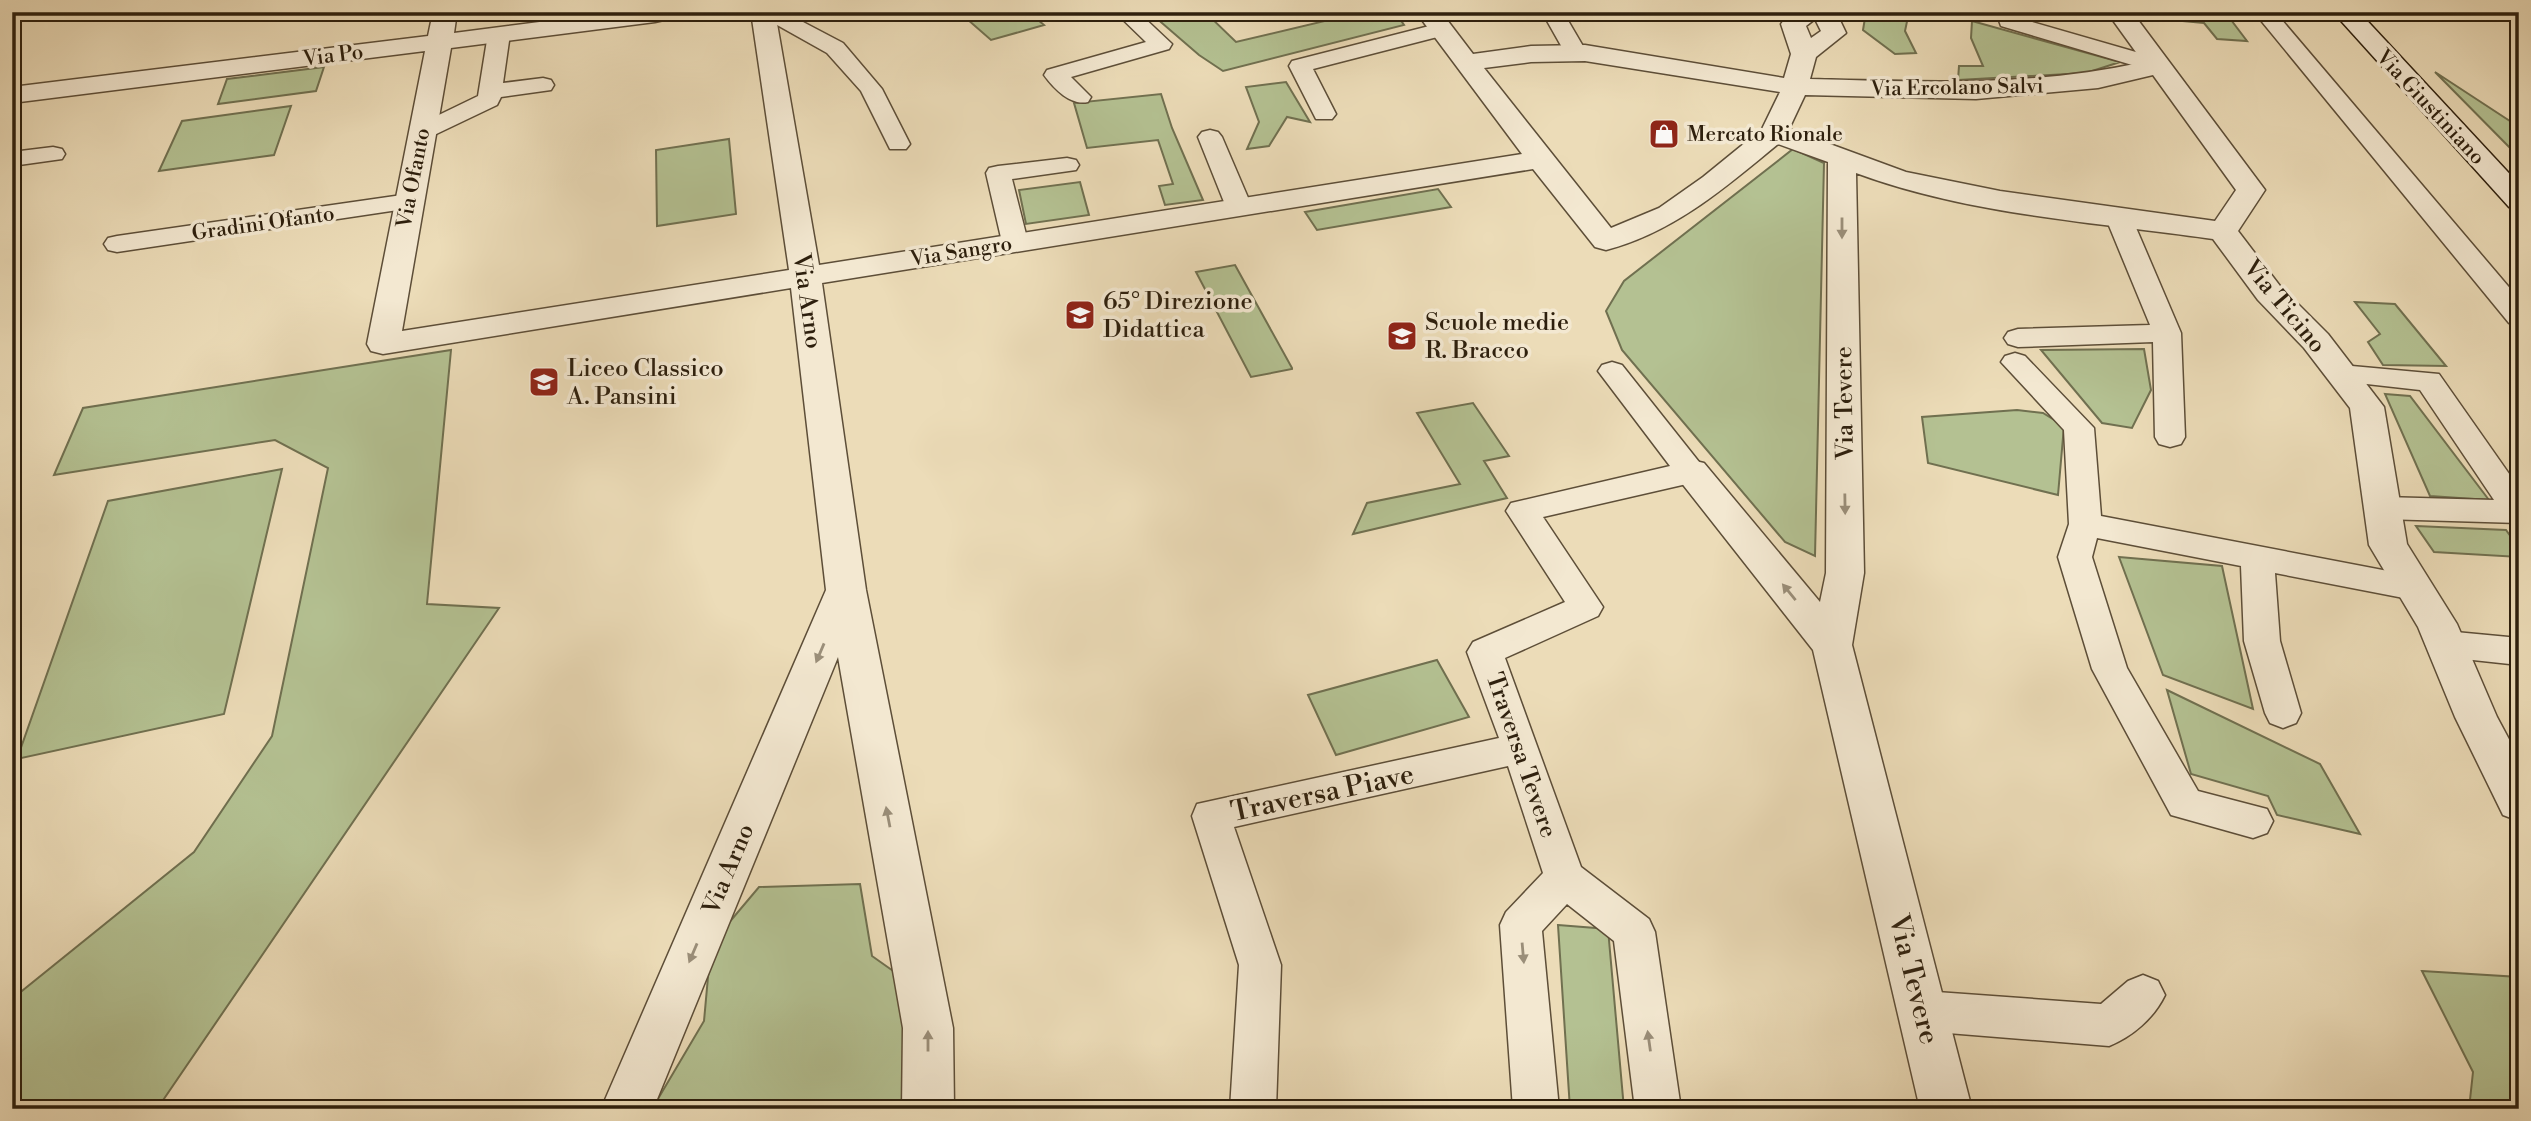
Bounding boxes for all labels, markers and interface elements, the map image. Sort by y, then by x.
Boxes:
street label: Via Po [301,39,365,73]
street label: Via Giustiniano [2370,44,2490,171]
street label: Via Ercolano Salvi [1869,73,2044,103]
shop icon: Mercato Rionale [1647,117,1681,151]
place label: Mercato Rionale [1687,122,1843,148]
street label: Via Ofanto [391,126,436,232]
street label: Gradini Ofanto [190,201,336,247]
one-way arrow [1836,217,1848,239]
street label: Via Sangro [907,231,1014,273]
street label: Via Arno [785,251,829,351]
street label: Via Ticino [2236,253,2332,360]
place label: 65° Direzione Didattica [1103,287,1253,345]
school or university icon: 65° Direzione Didattica [1063,298,1097,332]
place label: Scuole medie R. Bracco [1425,308,1569,366]
school or university icon: Scuole medie R. Bracco [1385,319,1419,353]
street label: Via Tevere [1829,346,1861,461]
place label: Liceo Classico A. Pansini [566,354,724,412]
school or university icon: Liceo Classico A. Pansini [527,365,561,399]
one-way arrow [1839,494,1851,516]
one-way arrow [1782,583,1797,600]
one-way arrow [814,643,825,664]
street label: Traversa Tevere [1479,669,1563,842]
street label: Traversa Piave [1228,757,1417,830]
one-way arrow [882,806,893,828]
street label: Via Arno [696,819,761,920]
street label: Via Tevere [1880,910,1947,1048]
one-way arrow [687,943,698,964]
one-way arrow [1518,943,1529,965]
one-way arrow [922,1029,934,1051]
one-way arrow [1643,1030,1654,1052]

